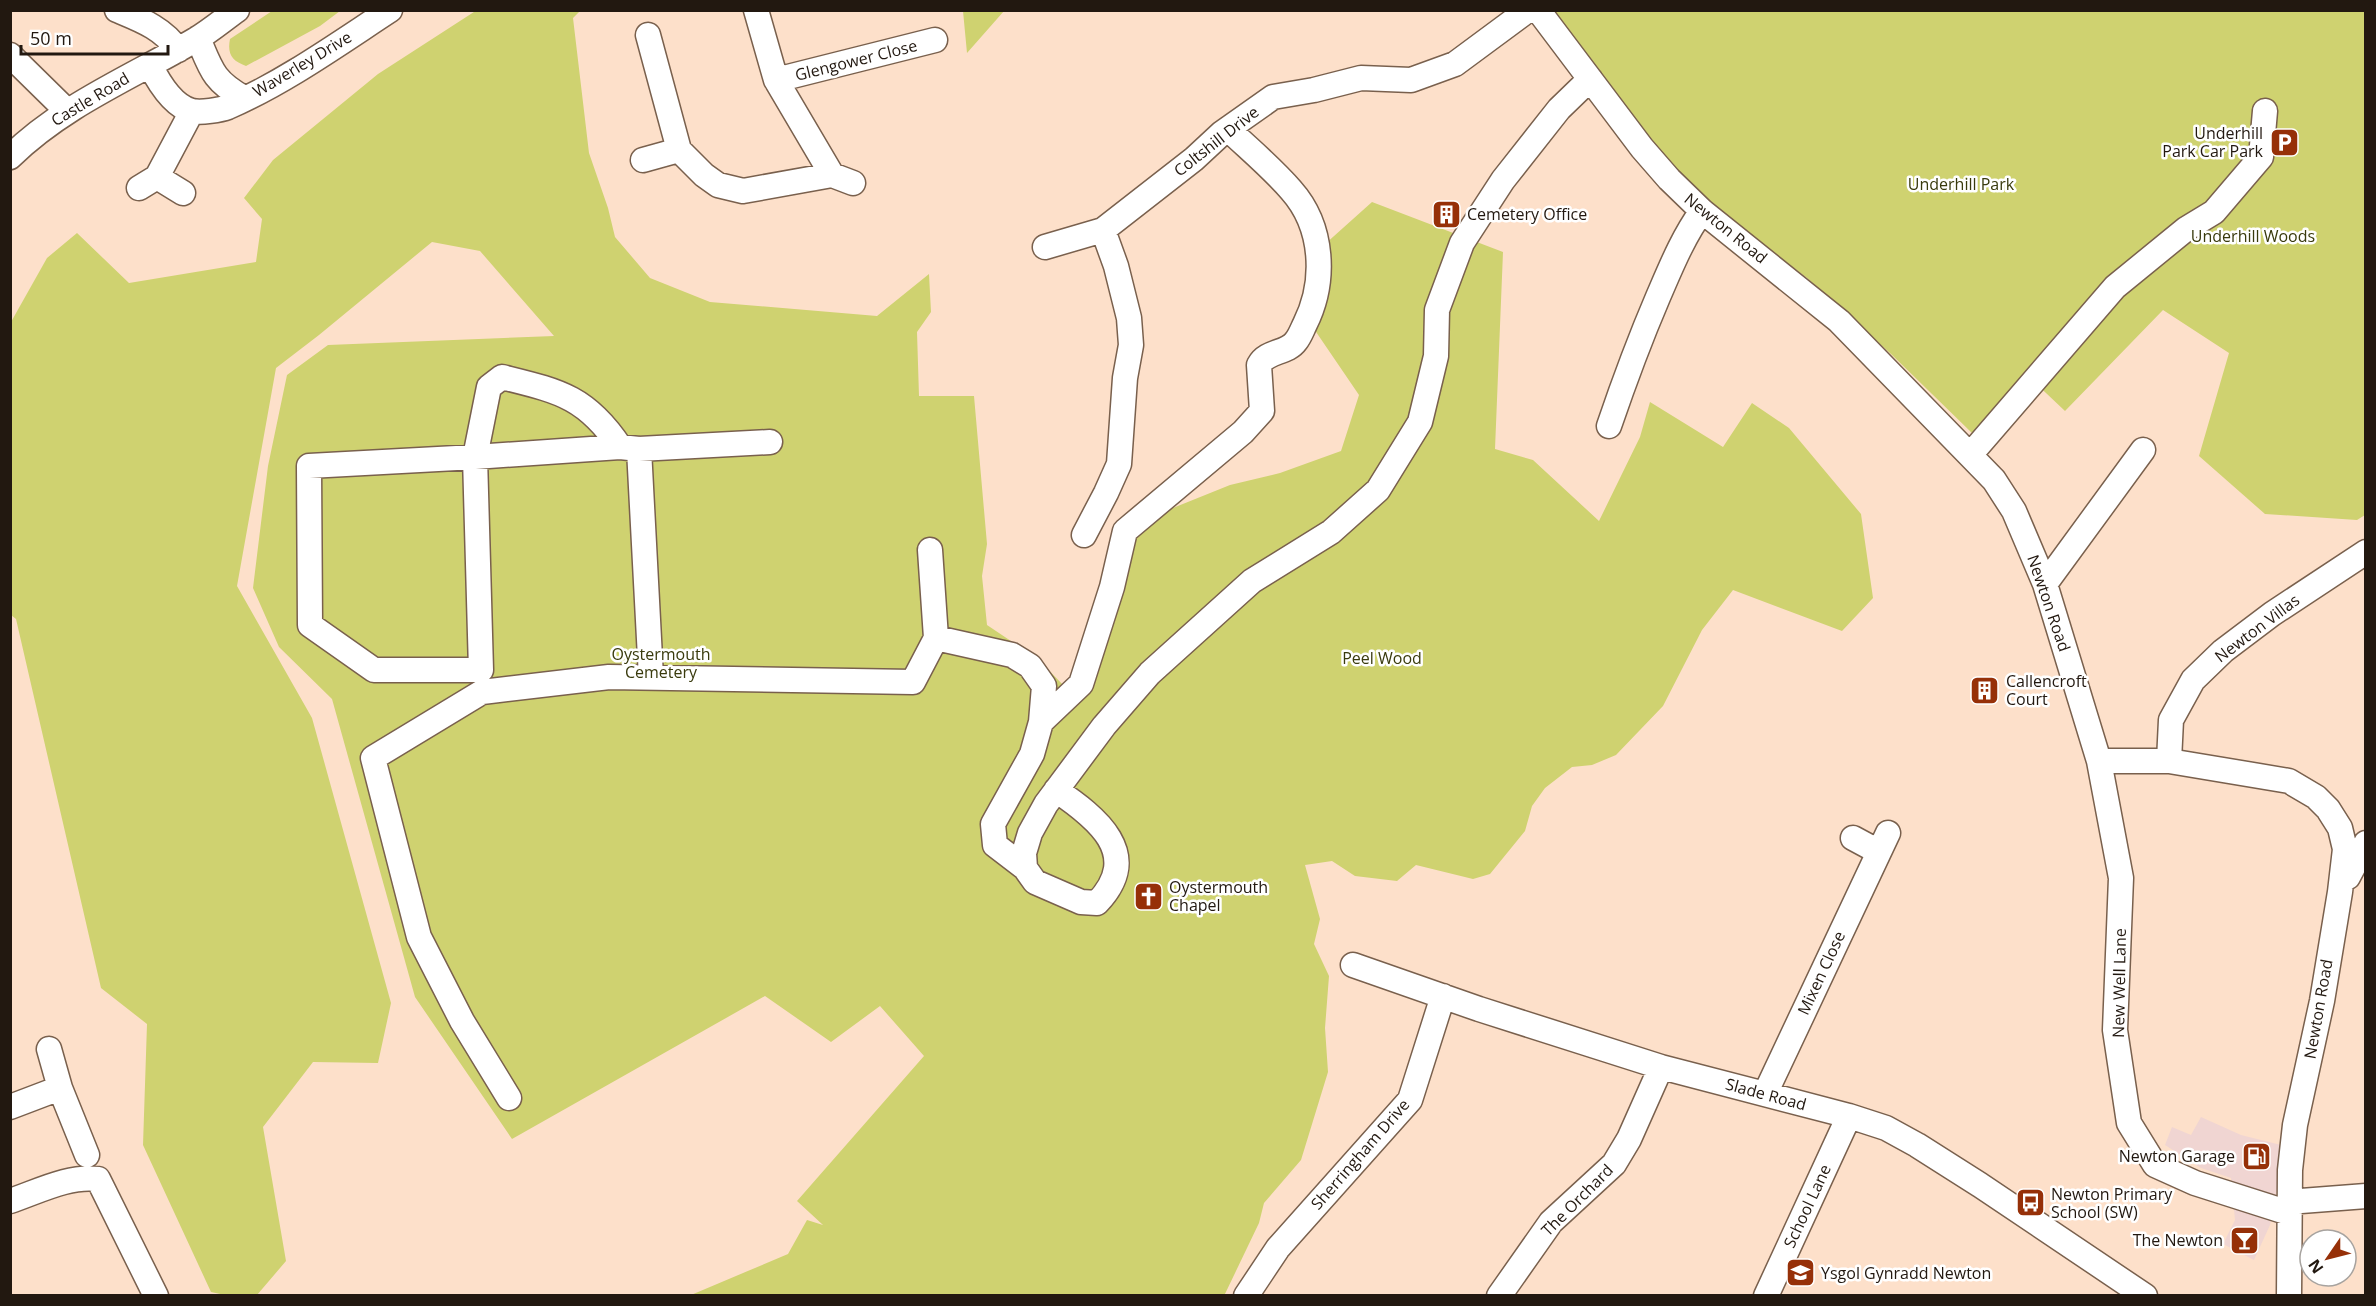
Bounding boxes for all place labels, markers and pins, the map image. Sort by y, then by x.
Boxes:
place label: Underhill Park Car Park [2162,122,2264,162]
parking icon: Underhill Park Car Park [2268,126,2300,158]
building icon: Cemetery Office [1430,198,1462,230]
place label: Cemetery Office [1467,203,1587,225]
place label: Callencroft Court [2006,670,2087,710]
building icon: Callencroft Court [1969,674,2001,706]
place label: Oystermouth Chapel [1169,876,1268,916]
church icon: Oystermouth Chapel [1132,880,1164,912]
fuel station icon: Newton Garage [2240,1140,2272,1172]
place label: Newton Garage [2119,1145,2235,1167]
place label: Newton Primary School (SW) [2051,1183,2173,1223]
bus stop icon: Newton Primary School (SW) [2014,1187,2046,1219]
bar icon: The Newton [2228,1224,2260,1256]
place label: The Newton [2133,1229,2223,1251]
school or university icon: Ysgol Gynradd Newton [1784,1257,1816,1289]
place label: Ysgol Gynradd Newton [1821,1262,1991,1284]

